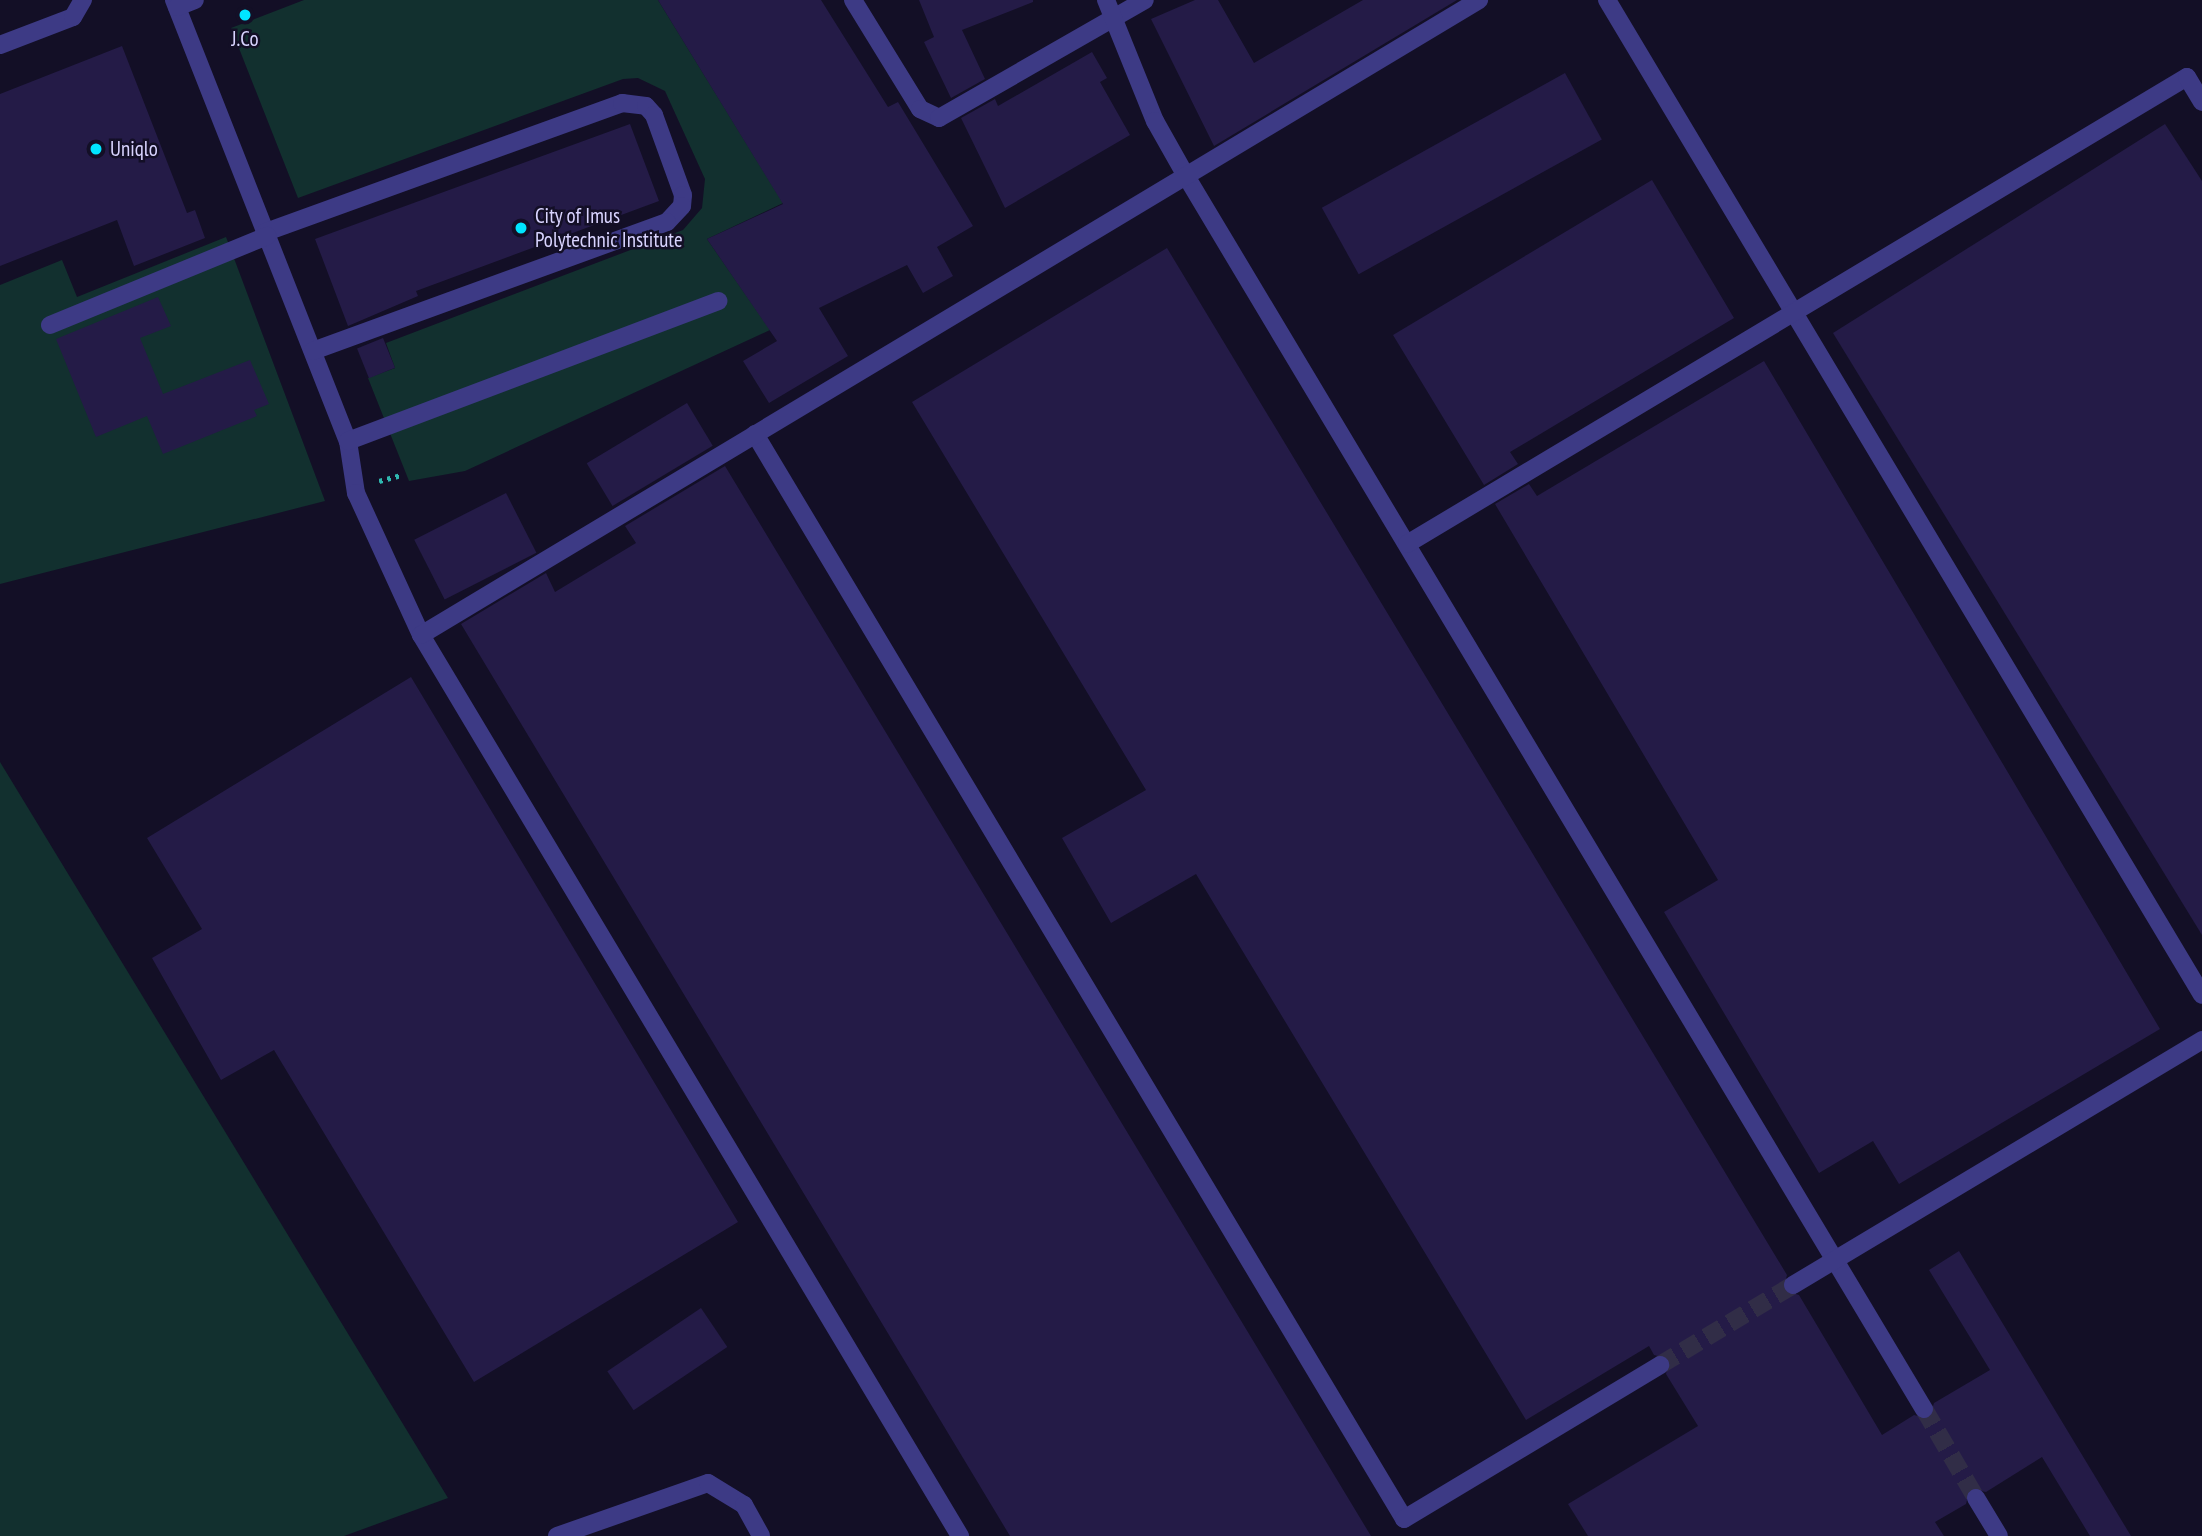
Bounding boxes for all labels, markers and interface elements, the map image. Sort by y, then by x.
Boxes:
marker: J.Co [237,7,253,23]
place label: J.Co [232,26,258,52]
place label: Uniqlo [110,136,158,162]
marker: Uniqlo [88,141,104,157]
place label: City of Imus Polytechnic Institute [535,203,683,253]
marker: City of Imus Polytechnic Institute [513,220,529,236]

